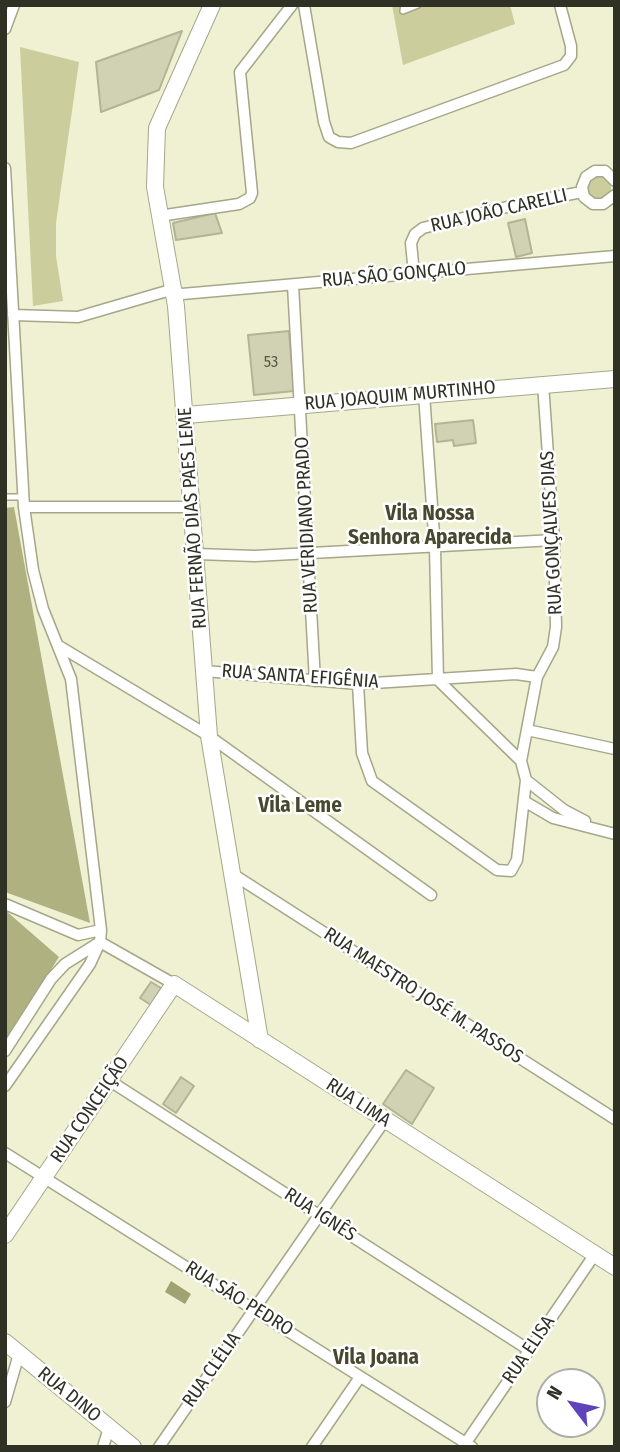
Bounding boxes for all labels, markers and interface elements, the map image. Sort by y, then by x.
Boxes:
street label: RUA JOÃO CARELLI [428,184,570,238]
street label: RUA SÃO GONÇALO [321,257,467,293]
house number: 53 [264,353,278,373]
street label: RUA JOAQUIM MURTINHO [303,376,497,416]
street label: RUA FERNÃO DIAS PAES LEME [174,406,212,630]
street label: RUA VERIDIANO PRADO [291,436,323,614]
street label: RUA GONÇALVES DIAS [536,450,568,616]
district label: Vila Nossa Senhora Aparecida [348,501,512,551]
street label: RUA SANTA EFIGÊNIA [221,660,379,694]
district label: Vila Leme [258,793,342,819]
street label: RUA MAESTRO JOSÉ M. PASSOS [319,923,527,1069]
street label: RUA CONCEIÇÃO [46,1053,134,1167]
street label: RUA LIMA [321,1074,395,1132]
street label: RUA IGNÊS [280,1183,360,1247]
street label: RUA SÃO PEDRO [181,1257,297,1341]
street label: RUA ELISA [498,1312,560,1388]
street label: RUA CLÉLIA [178,1328,246,1412]
district label: Vila Joana [333,1345,419,1371]
street label: RUA DINO [33,1362,105,1428]
north arrow [536,1368,606,1438]
text: N [542,1382,567,1404]

